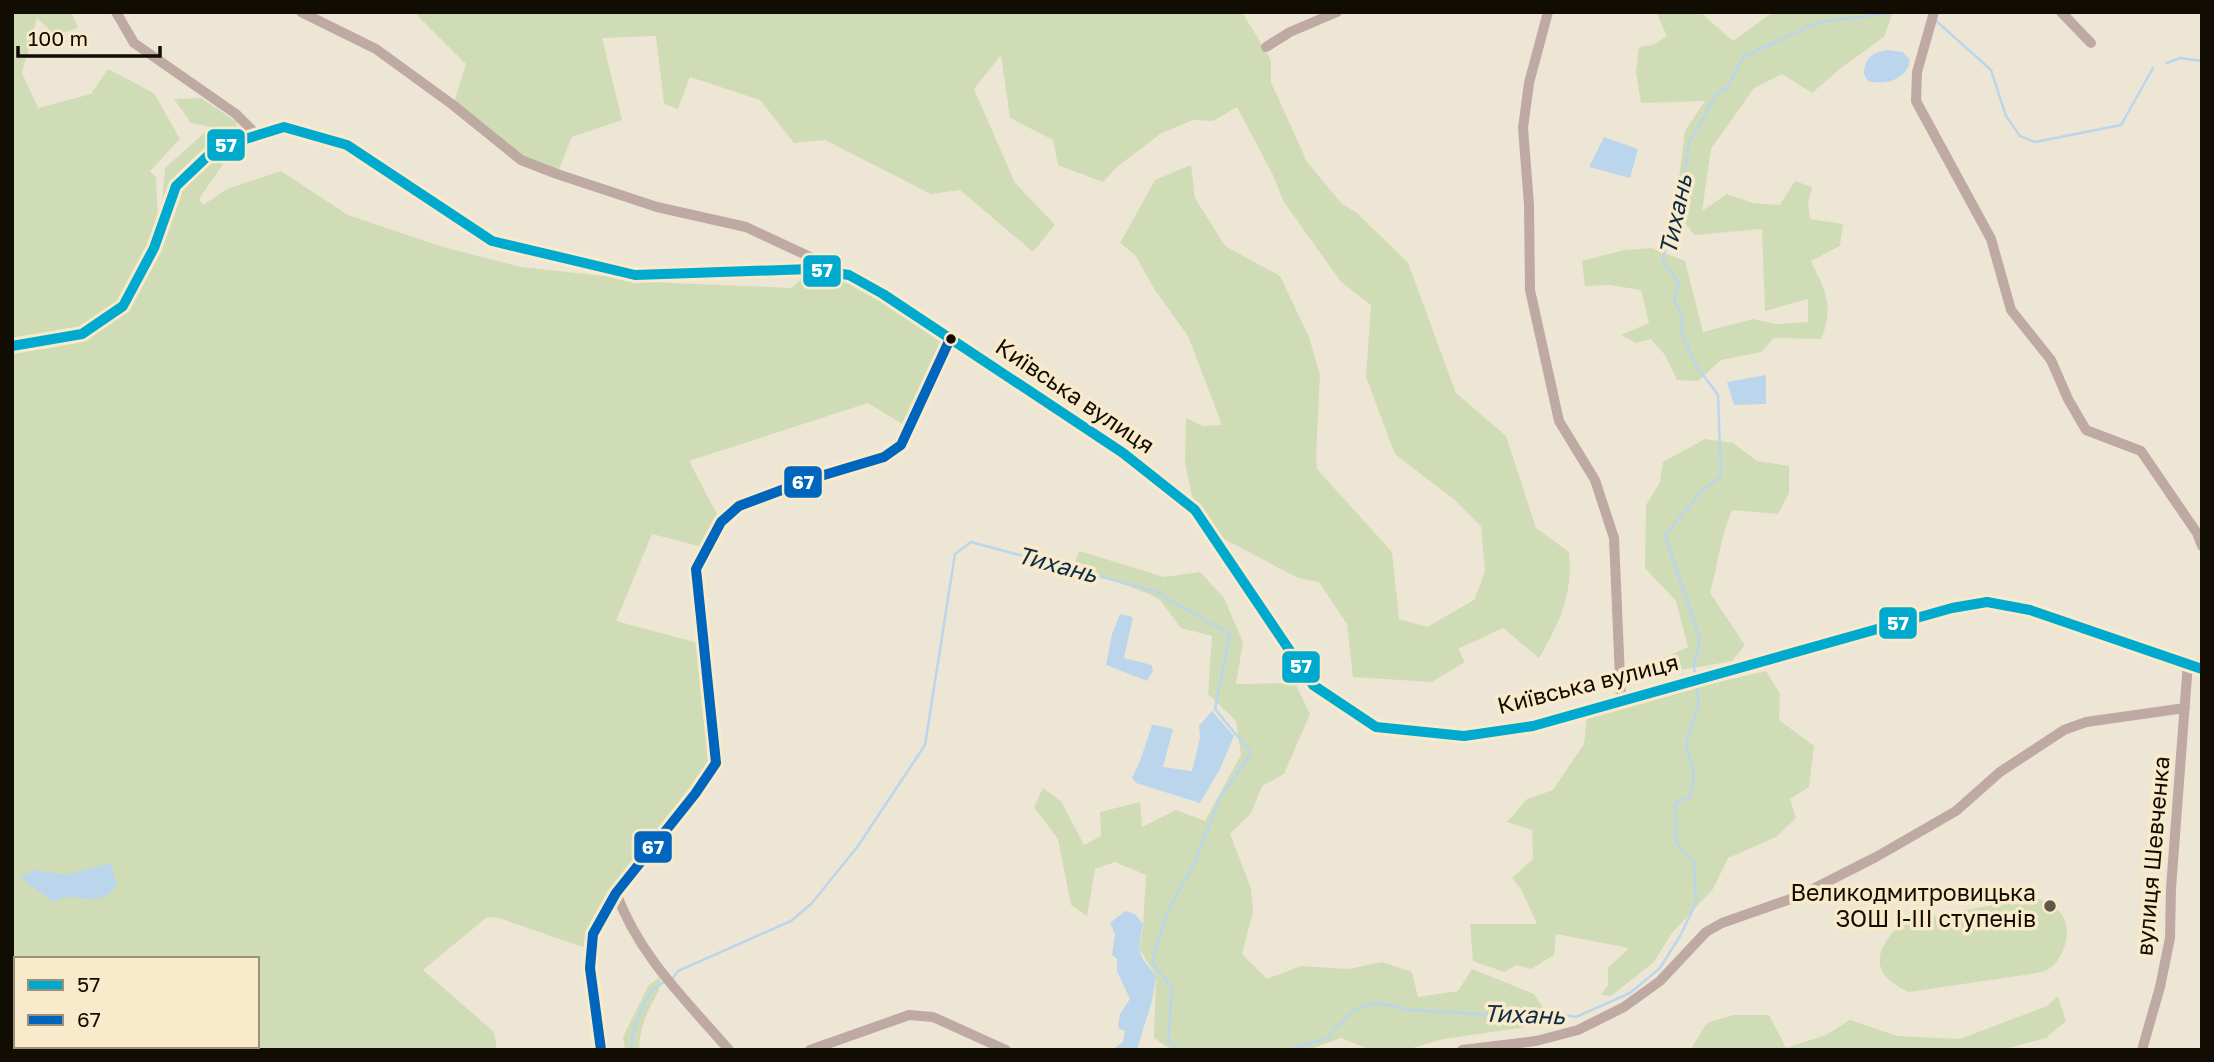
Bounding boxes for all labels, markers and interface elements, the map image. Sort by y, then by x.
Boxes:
scale bar [18,14,159,58]
text: 100 m [28,25,88,51]
line badge: 57 [206,128,246,162]
text: 57 [215,133,237,156]
water label: Тихань [1652,171,1697,257]
line badge: 57 [802,254,842,288]
text: 57 [811,258,833,281]
unlabelled marker [944,332,958,346]
street label: Київська вулиця [991,332,1160,459]
line badge: 67 [783,465,823,499]
text: 67 [792,470,814,493]
water label: Тихань [1014,539,1102,588]
line badge: 57 [1878,606,1918,640]
text: 57 [1887,611,1909,634]
street label: Київська вулиця [1494,647,1681,719]
line badge: 57 [1281,650,1321,684]
text: 57 [1290,654,1312,677]
street label: вулиця Шевченка [2129,755,2175,957]
line badge: 67 [633,830,673,864]
text: 67 [642,835,664,858]
place label: Великодмитровицька ЗОШ І-ІІІ ступенів [1791,878,2036,932]
marker: Великодмитровицька ЗОШ І-ІІІ ступенів [2042,898,2058,914]
legend [14,957,259,1048]
text: 57 [77,971,100,997]
water label: Тихань [1483,998,1566,1029]
text: 67 [77,1006,101,1032]

